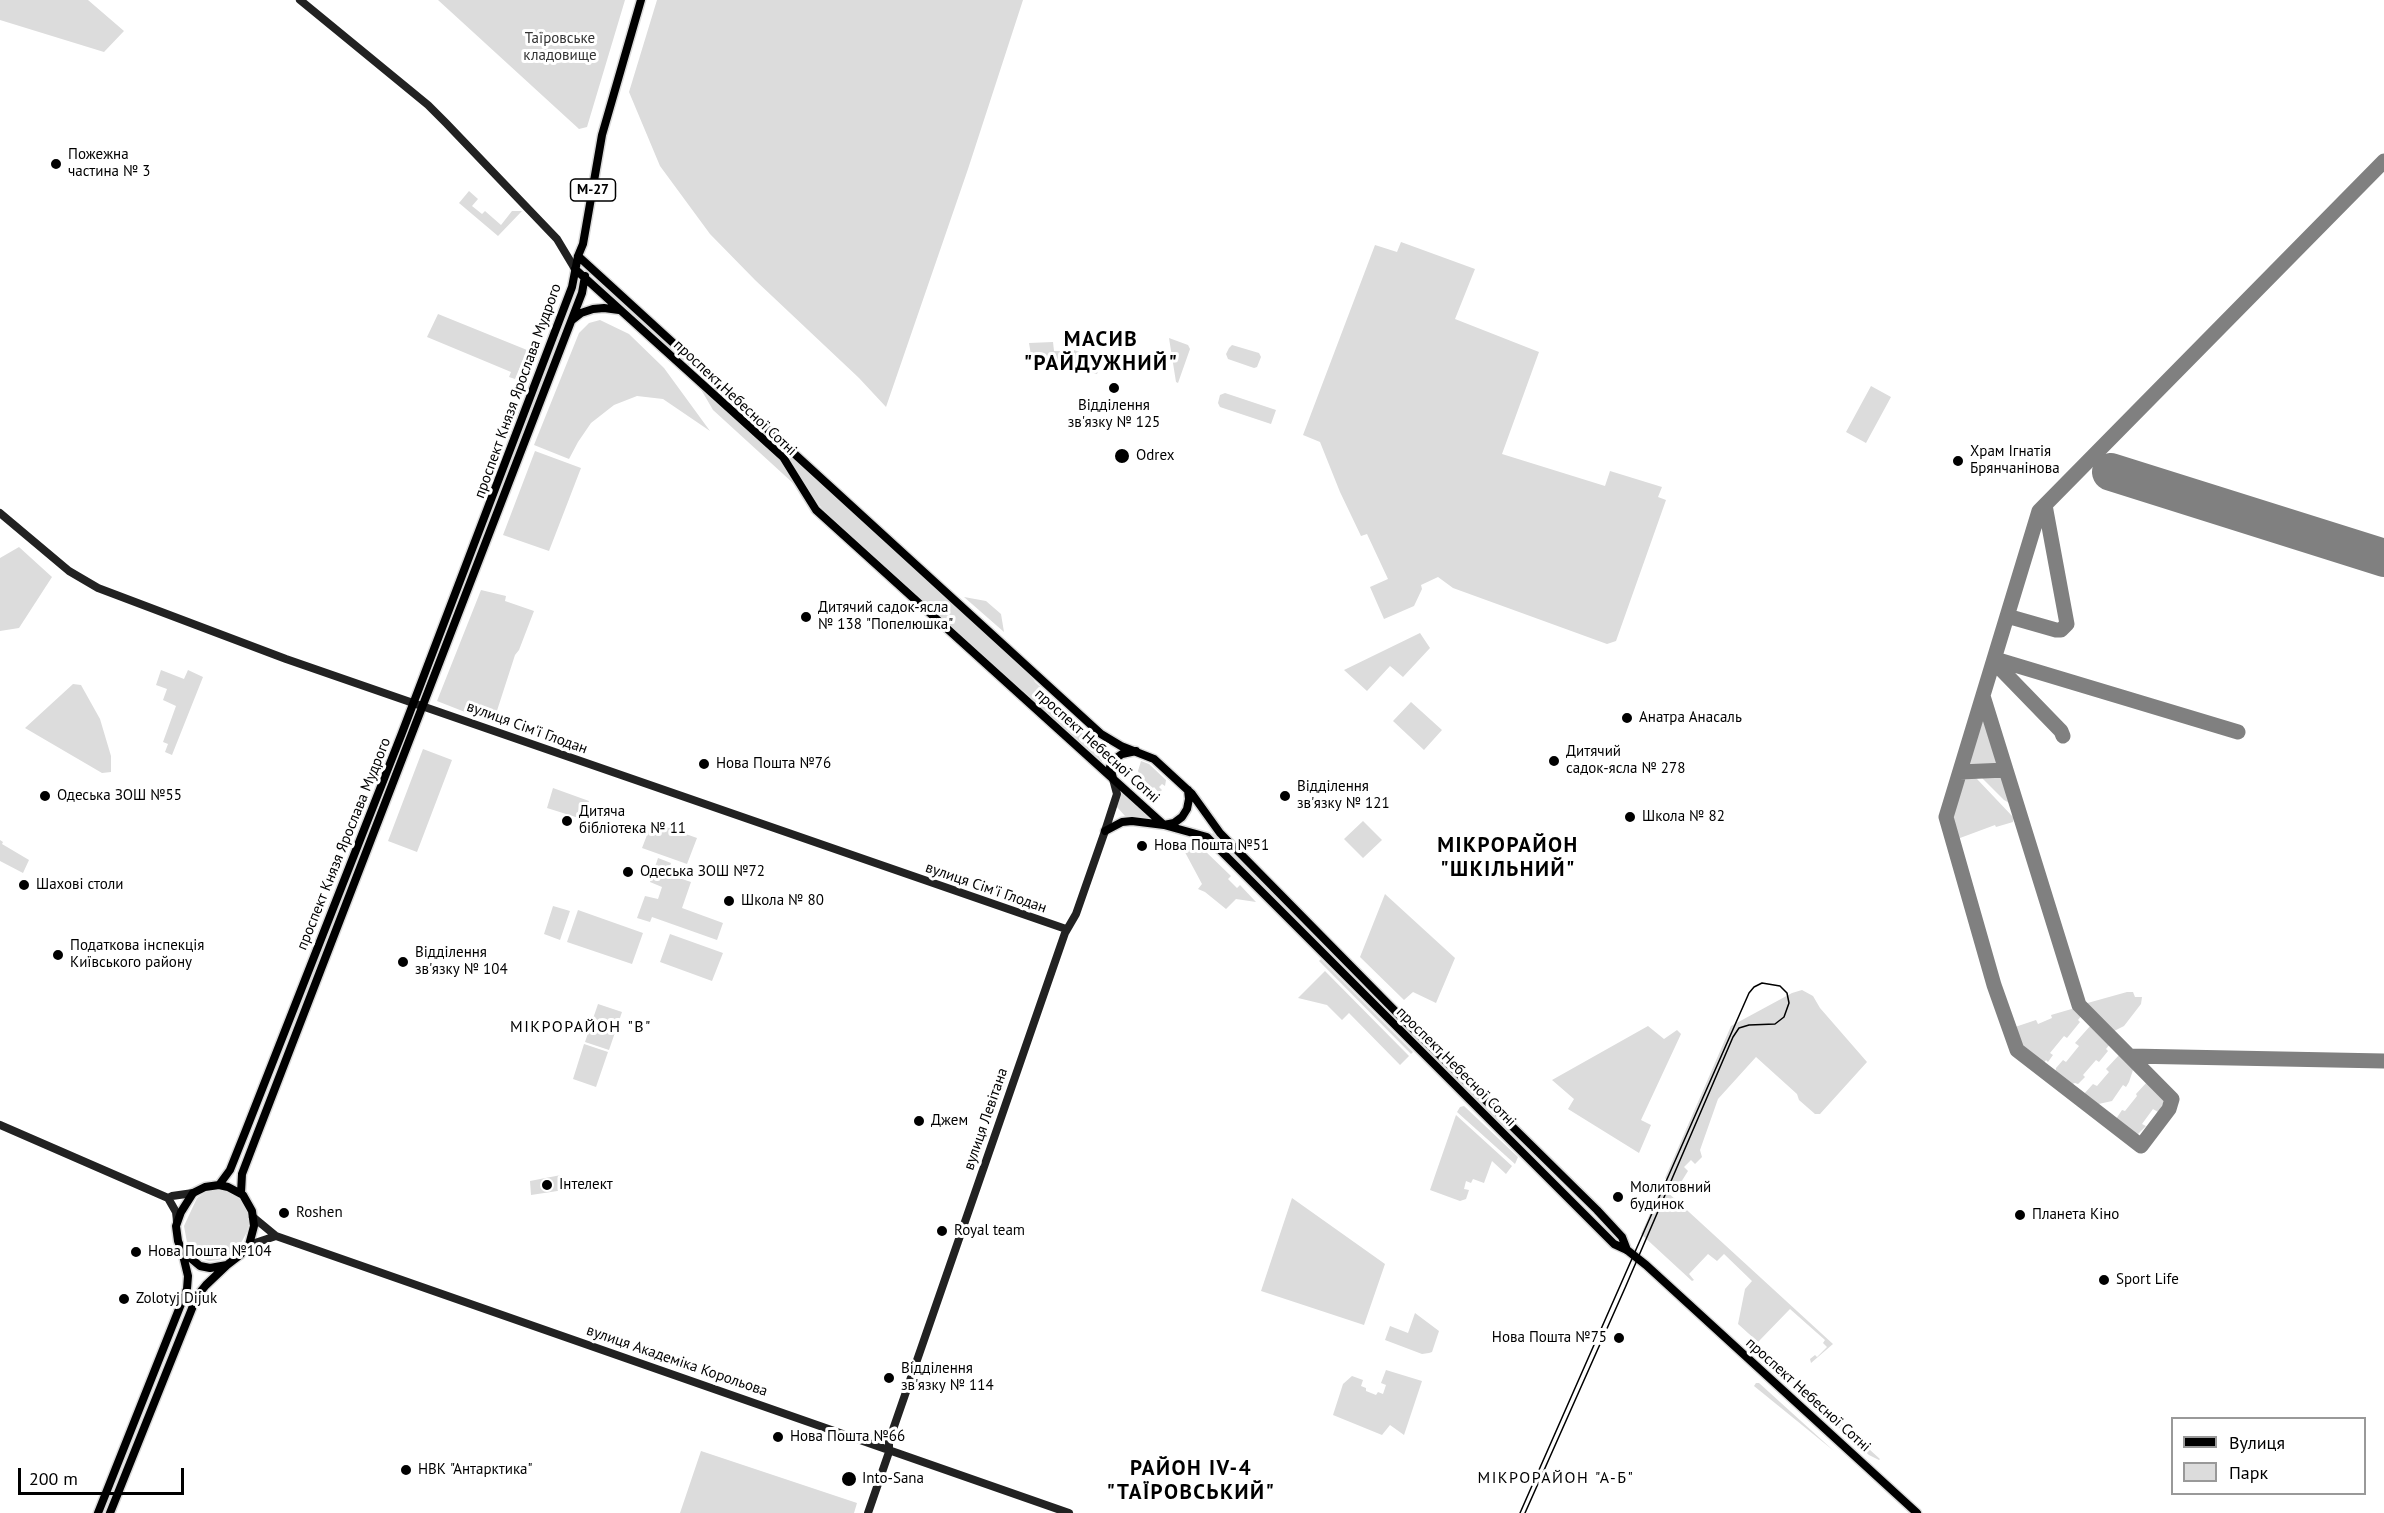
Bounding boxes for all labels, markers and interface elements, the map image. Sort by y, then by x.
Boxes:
park label: Таїровське кладовище [523,30,597,65]
place label: Пожежна частина № 3 [68,146,151,181]
marker: Пожежна частина № 3 [49,157,63,171]
road number: М-27 [570,179,616,201]
street label: проспект Князя Ярослава Мудрого [471,281,565,501]
district label: МАСИВ "РАЙДУЖНИЙ" [1024,327,1178,377]
street label: проспект Небесної Сотні [670,336,800,460]
marker: Відділення зв'язку № 125 [1107,381,1121,395]
place label: Відділення зв'язку № 125 [1068,397,1160,432]
place label: Храм Ігнатія Брянчанінова [1970,443,2060,478]
marker: Odrex [1113,447,1131,465]
place label: Odrex [1136,447,1174,465]
marker: Храм Ігнатія Брянчанінова [1951,454,1965,468]
place label: Дитячий садок-ясла № 138 "Попелюшка" [818,599,953,634]
marker: Дитячий садок-ясла № 138 "Попелюшка" [799,610,813,624]
street label: проспект Небесної Сотні [1031,685,1163,807]
street label: вулиця Сім'ї Глодан [464,698,590,758]
place label: Анатра Анасаль [1639,709,1742,727]
marker: Анатра Анасаль [1620,711,1634,725]
street label: проспект Князя Ярослава Мудрого [293,735,395,953]
place label: Дитячий садок-ясла № 278 [1566,743,1685,778]
marker: Дитячий садок-ясла № 278 [1547,754,1561,768]
place label: Нова Пошта №76 [716,755,831,773]
marker: Нова Пошта №76 [697,757,711,771]
place label: Відділення зв'язку № 121 [1297,778,1390,813]
place label: Одеська ЗОШ №55 [57,787,182,805]
marker: Одеська ЗОШ №55 [38,789,52,803]
marker: Відділення зв'язку № 121 [1278,789,1292,803]
place label: Дитяча бібліотека № 11 [579,803,686,838]
place label: Школа № 82 [1642,808,1725,826]
marker: Школа № 82 [1623,810,1637,824]
marker: Дитяча бібліотека № 11 [560,814,574,828]
district label: МІКРОРАЙОН "ШКІЛЬНИЙ" [1437,833,1579,883]
place label: Нова Пошта №51 [1154,837,1269,855]
marker: Нова Пошта №51 [1135,839,1149,853]
street label: вулиця Сім'ї Глодан [923,859,1049,917]
place label: Одеська ЗОШ №72 [640,863,765,881]
marker: Одеська ЗОШ №72 [621,865,635,879]
place label: Шахові столи [36,876,123,894]
marker: Шахові столи [17,878,31,892]
place label: Школа № 80 [741,892,824,910]
marker: Школа № 80 [722,894,736,908]
place label: Податкова інспекція Київського району [70,937,204,972]
place label: Відділення зв'язку № 104 [415,944,508,979]
marker: Податкова інспекція Київського району [51,948,65,962]
marker: Відділення зв'язку № 104 [396,955,410,969]
street label: проспект Небесної Сотні [1392,1003,1520,1131]
district label: МІКРОРАЙОН "В" [510,1017,652,1037]
street label: вулиця Левітана [960,1066,1012,1172]
place label: Джем [931,1112,968,1130]
marker: Джем [912,1114,926,1128]
place label: Інтелект [559,1176,613,1194]
marker: Інтелект [540,1178,554,1192]
place label: Молитовний будинок [1630,1179,1711,1214]
marker: Молитовний будинок [1611,1190,1625,1204]
place label: Roshen [296,1204,343,1222]
marker: Roshen [277,1206,291,1220]
place label: Планета Кіно [2032,1206,2119,1224]
marker: Планета Кіно [2013,1208,2027,1222]
place label: Royal team [954,1222,1025,1240]
marker: Royal team [935,1224,949,1238]
place label: Нова Пошта №104 [148,1243,271,1261]
marker: Нова Пошта №104 [129,1245,143,1259]
place label: Sport Life [2116,1271,2179,1289]
marker: Sport Life [2097,1273,2111,1287]
place label: Zolotyj Dijuk [136,1290,217,1308]
marker: Zolotyj Dijuk [117,1292,131,1306]
street label: вулиця Академіка Корольова [584,1322,770,1400]
place label: Нова Пошта №75 [1492,1329,1607,1347]
marker: Нова Пошта №75 [1612,1331,1626,1345]
street label: проспект Небесної Сотні [1742,1334,1874,1456]
place label: Відділення зв'язку № 114 [901,1360,994,1395]
marker: Відділення зв'язку № 114 [882,1371,896,1385]
legend [2171,1417,2366,1495]
place label: Нова Пошта №66 [790,1428,905,1446]
marker: Нова Пошта №66 [771,1430,785,1444]
text: Вулиця [2229,1431,2285,1454]
scale bar [21,1456,188,1494]
district label: РАЙОН IV-4 "ТАЇРОВСЬКИЙ" [1107,1456,1275,1506]
place label: НВК "Антарктика" [418,1461,533,1479]
text: Парк [2229,1461,2268,1484]
marker: НВК "Антарктика" [399,1463,413,1477]
text: 200 m [29,1467,78,1490]
district label: МІКРОРАЙОН "А-Б" [1478,1468,1634,1488]
marker: Into-Sana [840,1470,858,1488]
place label: Into-Sana [862,1470,924,1488]

